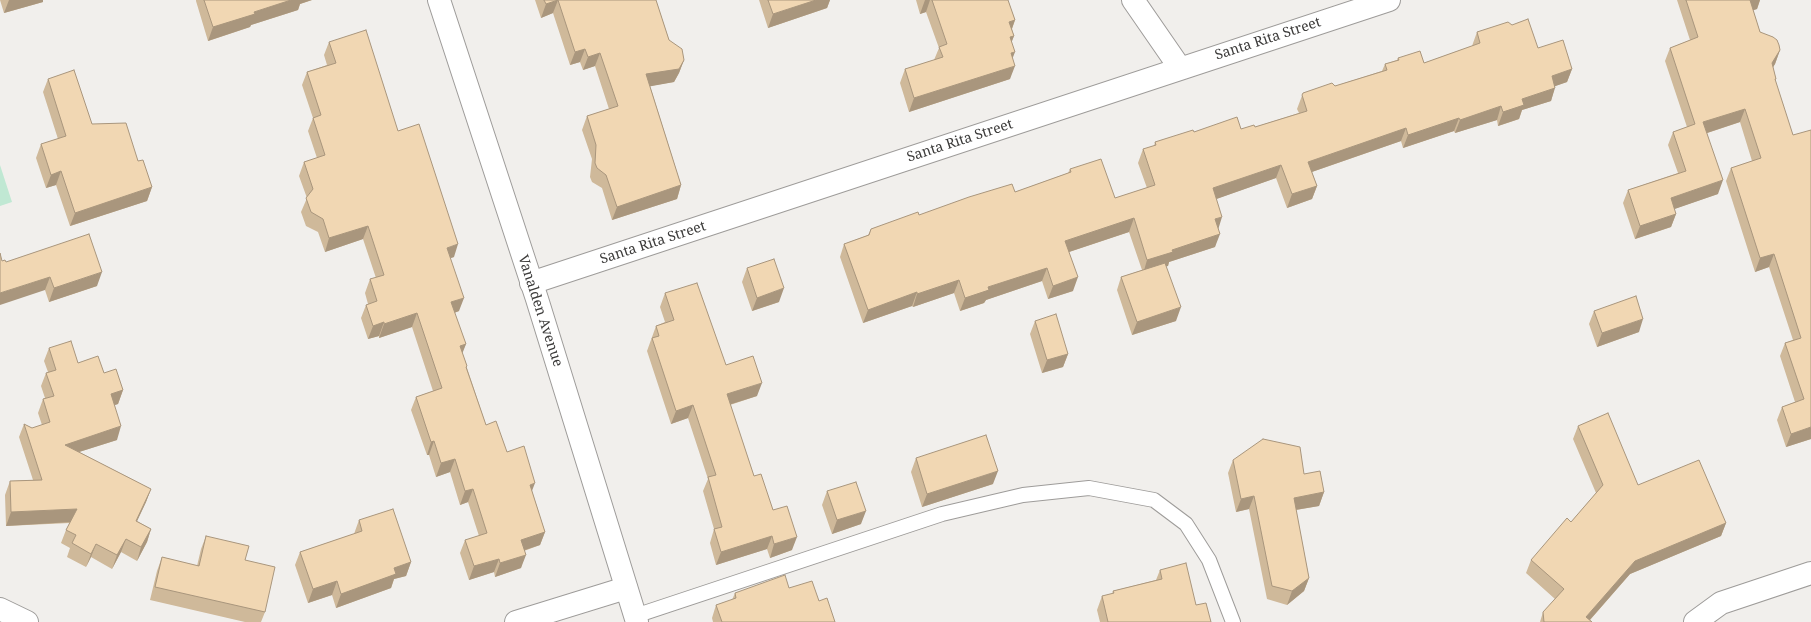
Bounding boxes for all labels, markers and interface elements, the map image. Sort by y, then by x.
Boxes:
street label: Santa Rita Street [1213,14,1323,64]
street label: Santa Rita Street [905,116,1015,166]
street label: Santa Rita Street [598,218,708,268]
street label: Vanalden Avenue [514,253,566,369]

